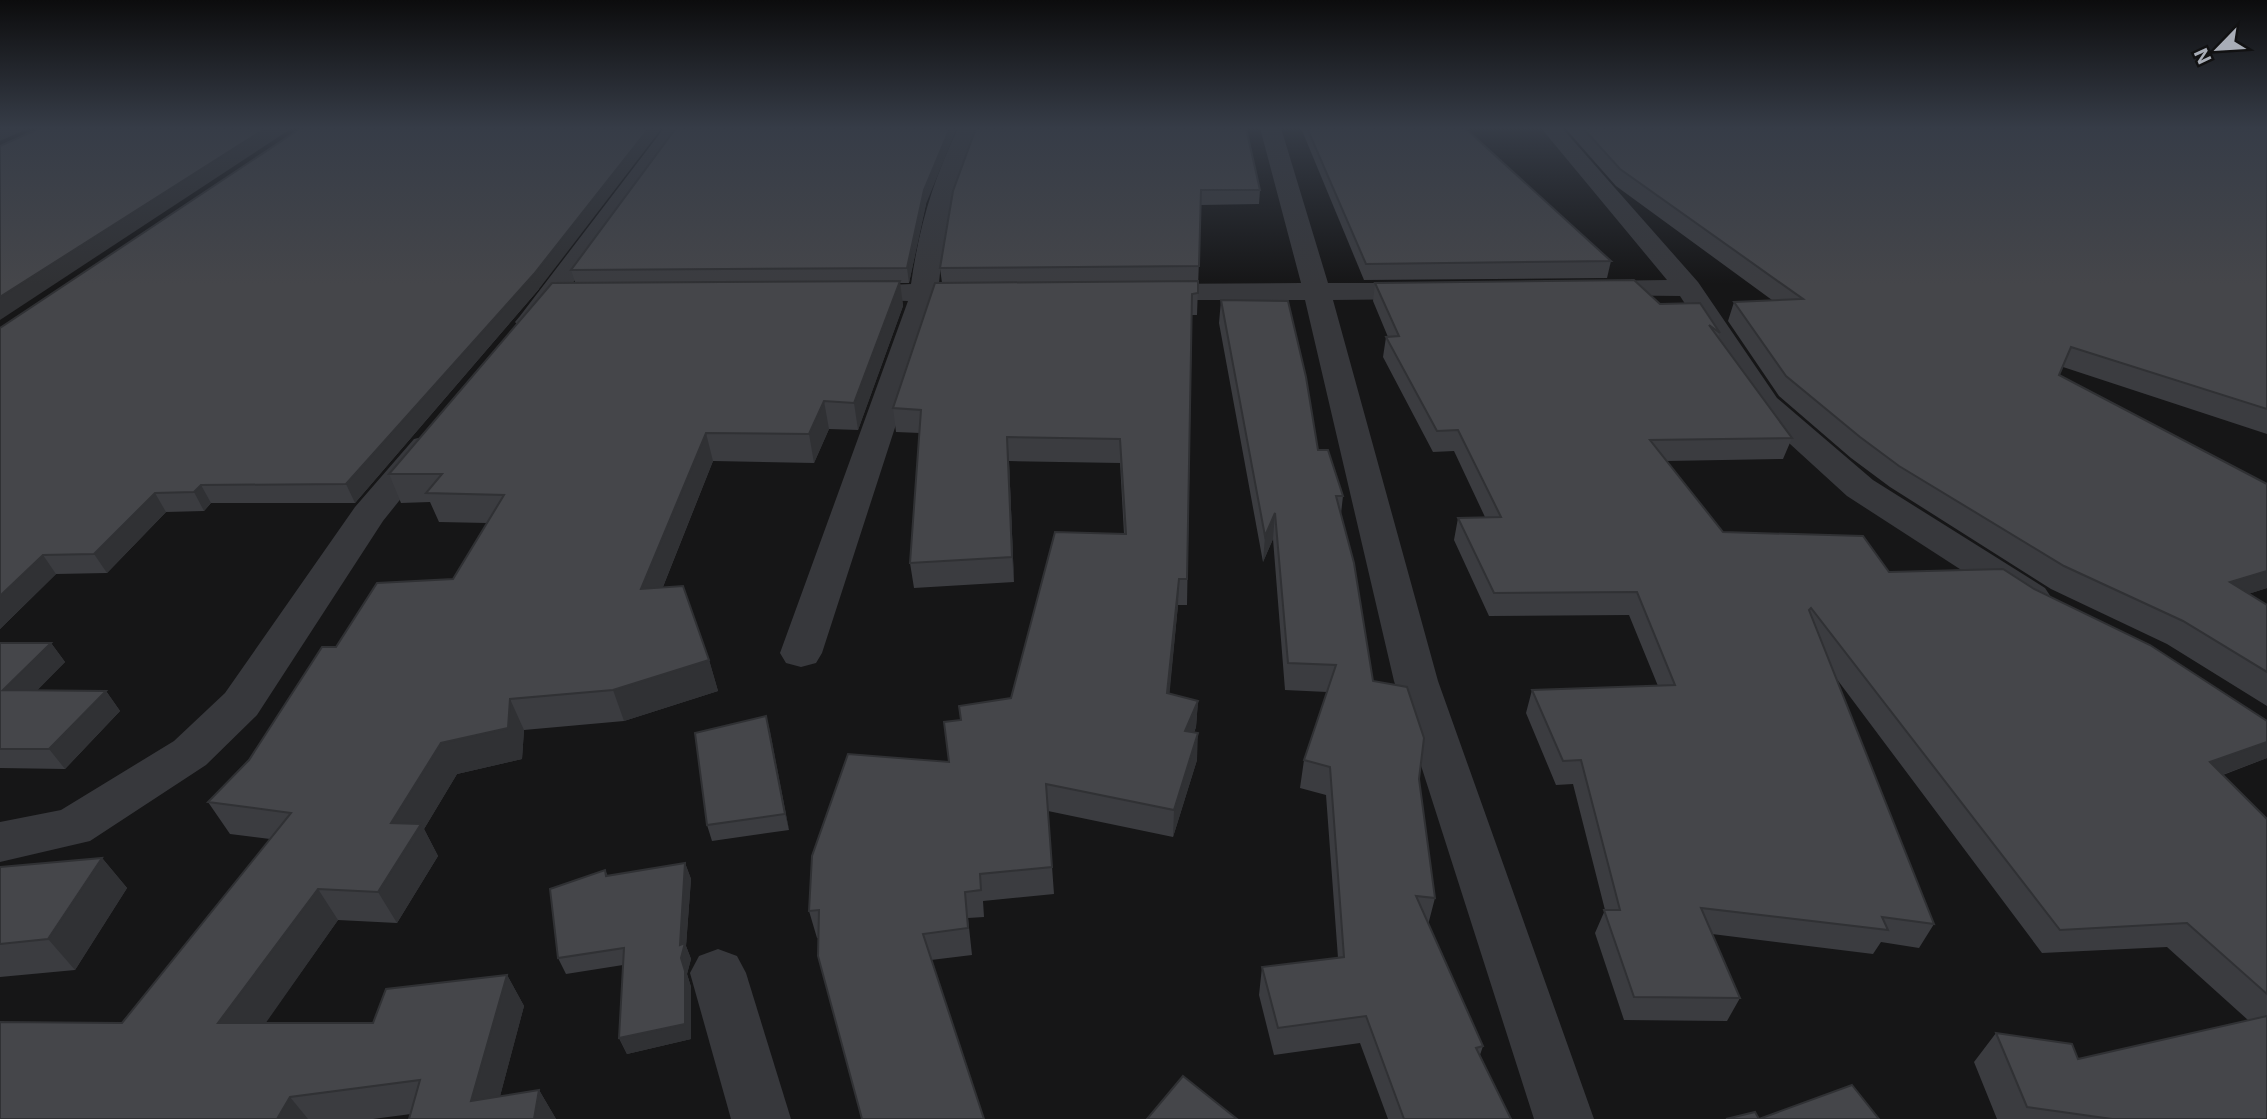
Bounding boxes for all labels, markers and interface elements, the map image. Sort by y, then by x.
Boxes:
north arrow [2183,14,2253,84]
text: N [2190,45,2217,67]

